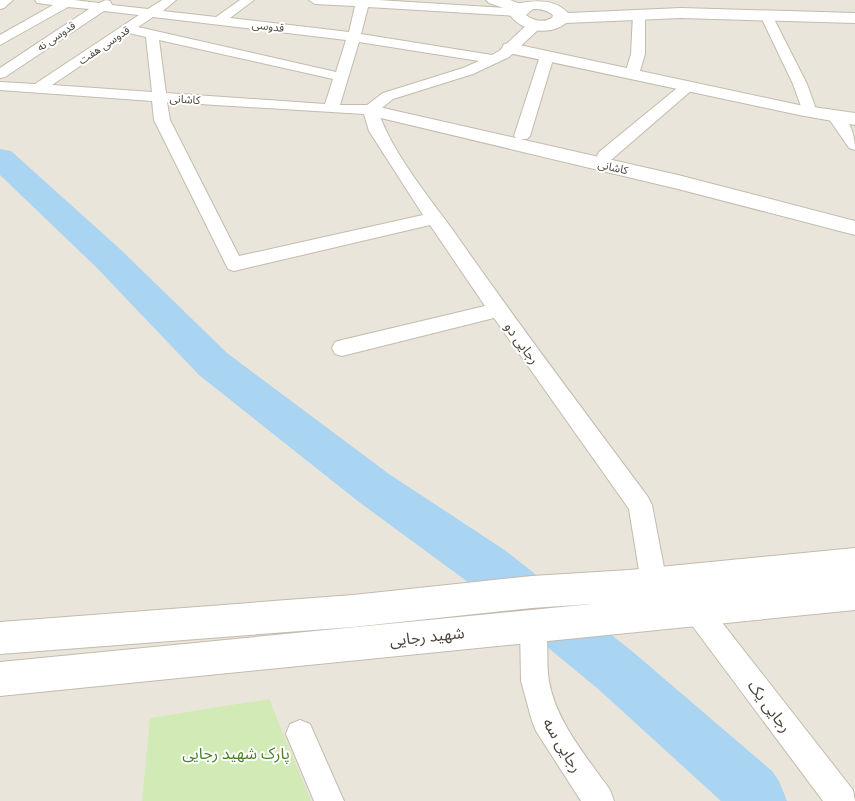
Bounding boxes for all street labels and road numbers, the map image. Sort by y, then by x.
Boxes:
street label: قدوسی [251,18,285,35]
street label: قدوسی نه [35,19,78,54]
street label: قدوسی هفت [76,24,132,67]
street label: کاشانی [169,92,201,107]
street label: کاشانی [597,158,630,177]
street label: رجایی دو [501,319,543,368]
street label: شهید رجایی [389,623,465,650]
street label: رجایی یک [744,677,795,736]
street label: رجایی سه [539,715,586,776]

